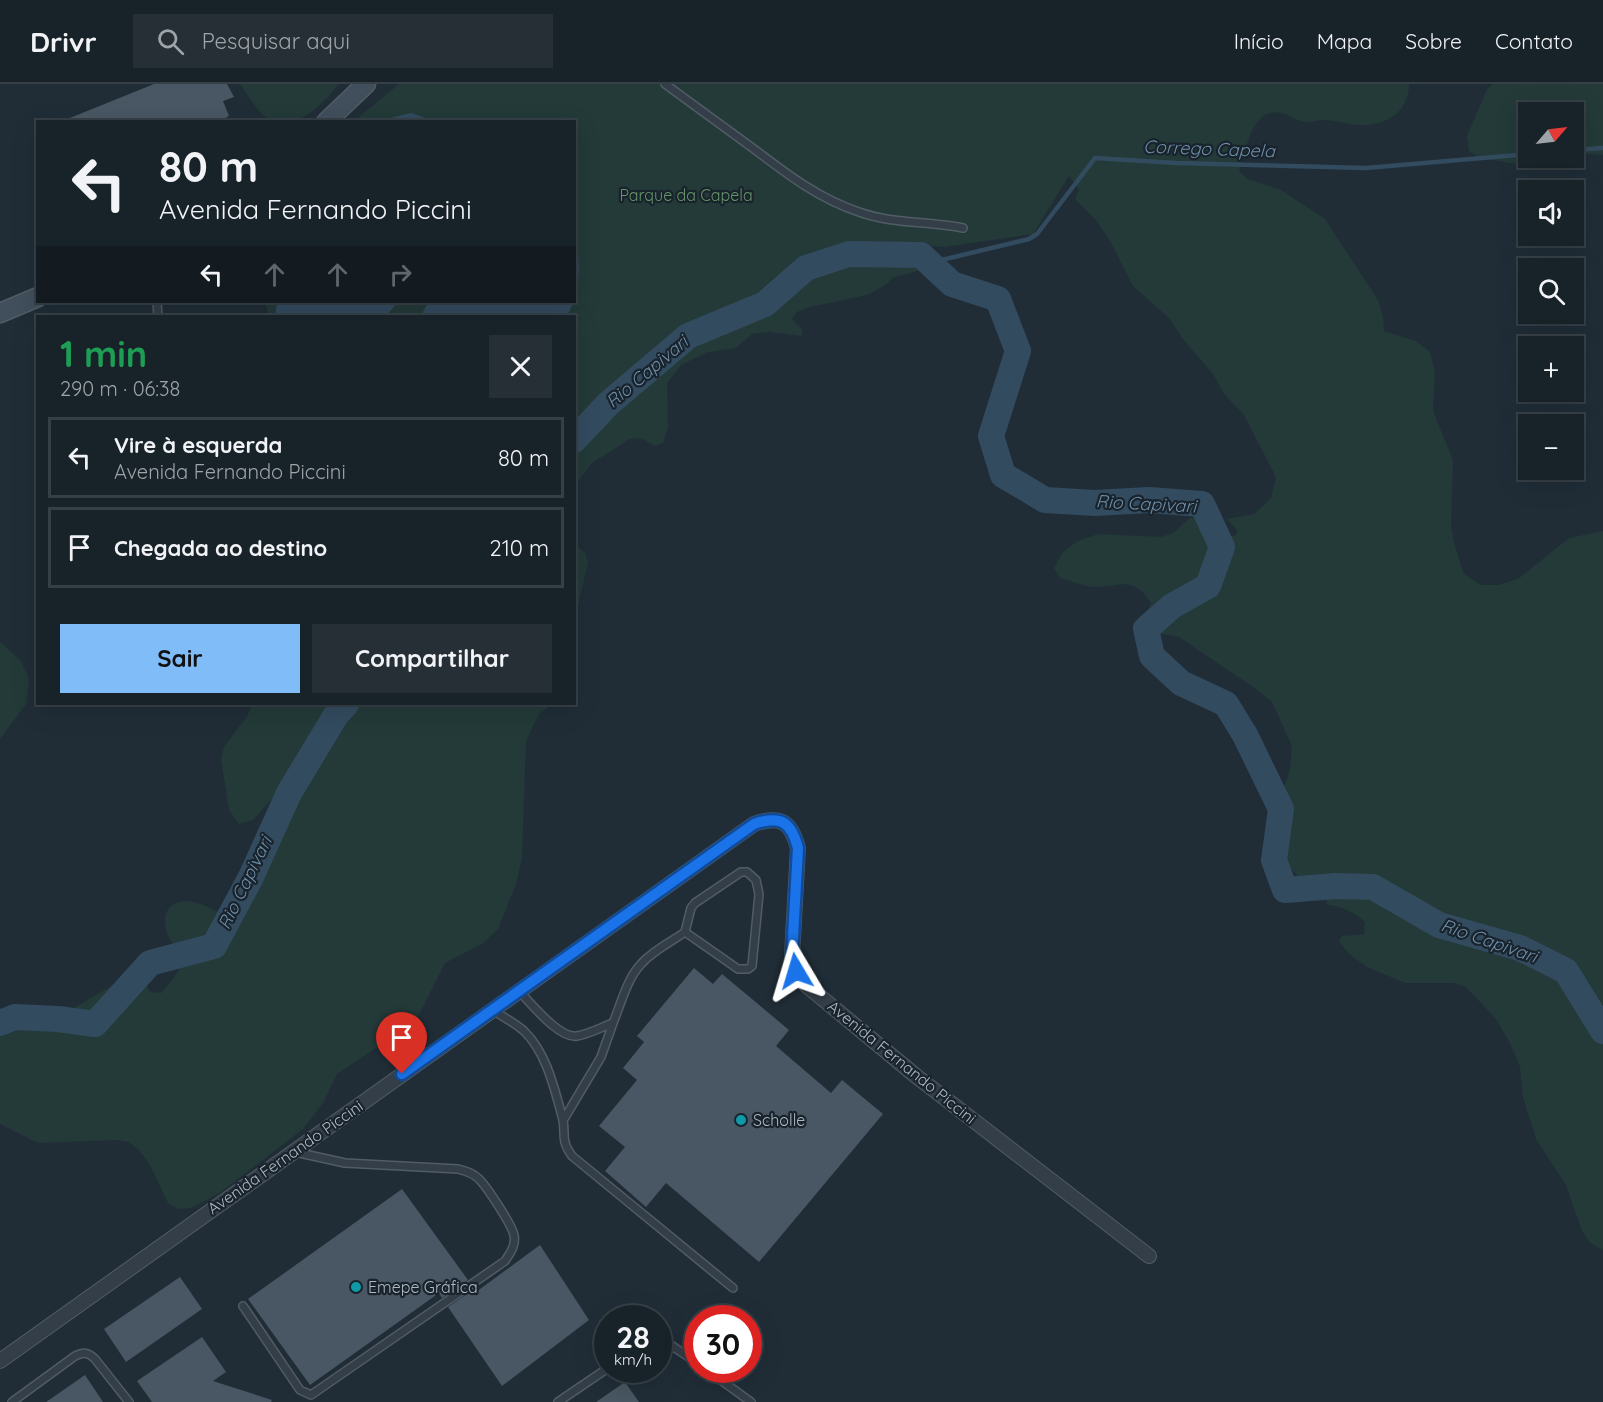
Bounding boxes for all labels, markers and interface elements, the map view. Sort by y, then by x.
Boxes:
search box [133,14,553,68]
text: Drivr [30,24,97,59]
icon: search [154,25,187,58]
text: Pesquisar aqui [202,27,350,55]
text: Início [1234,28,1284,54]
text: Mapa [1317,28,1372,54]
text: Sobre [1405,28,1462,54]
text: Contato [1495,28,1573,54]
north arrow [1518,102,1584,168]
map controls [1518,102,1584,480]
water label: Corrego Capela [1143,135,1276,162]
text: 80 m [159,140,258,193]
icon: left [60,144,138,222]
button: sound [1518,180,1584,246]
park label: Parque da Capela [619,185,753,205]
text: Avenida Fernando Piccini [159,192,472,226]
icon: left [195,258,228,291]
icon: ahead [258,258,291,291]
icon: ahead [321,258,354,291]
icon: right [384,258,417,291]
button: search [1518,258,1584,324]
water label: Rio Capivari [601,329,694,413]
text: 1 min [60,331,147,376]
button: close [489,335,552,398]
button: + [1518,336,1584,402]
text: 290 m · 06:38 [60,376,180,401]
button: − [1518,414,1584,480]
text: Vire à esquerda [114,431,282,459]
icon: left [63,441,96,474]
text: 80 m [498,444,549,472]
text: Avenida Fernando Piccini [114,459,346,484]
water label: Rio Capivari [1095,489,1199,518]
icon: arrive [63,531,96,564]
text: Chegada ao destino [114,534,327,562]
text: 210 m [490,534,549,562]
button: Sair [60,624,300,693]
button: Compartilhar [312,624,552,693]
water label: Rio Capivari [212,831,278,933]
water label: Rio Capivari [1438,913,1542,968]
position arrow [764,939,828,1003]
street label: Avenida Fernando Piccini [824,996,980,1128]
pin [376,1012,427,1074]
icon: arrive [385,1021,418,1054]
street label: Avenida Fernando Piccini [203,1096,367,1218]
place label: Scholle [753,1110,805,1130]
marker: Scholle [734,1113,748,1127]
place label: Emepe Gráfica [368,1277,478,1297]
marker: Emepe Gráfica [349,1280,363,1294]
speed limit sign: 30 [684,1305,762,1383]
text: 28 [616,1318,650,1356]
text: km/h [614,1350,652,1369]

